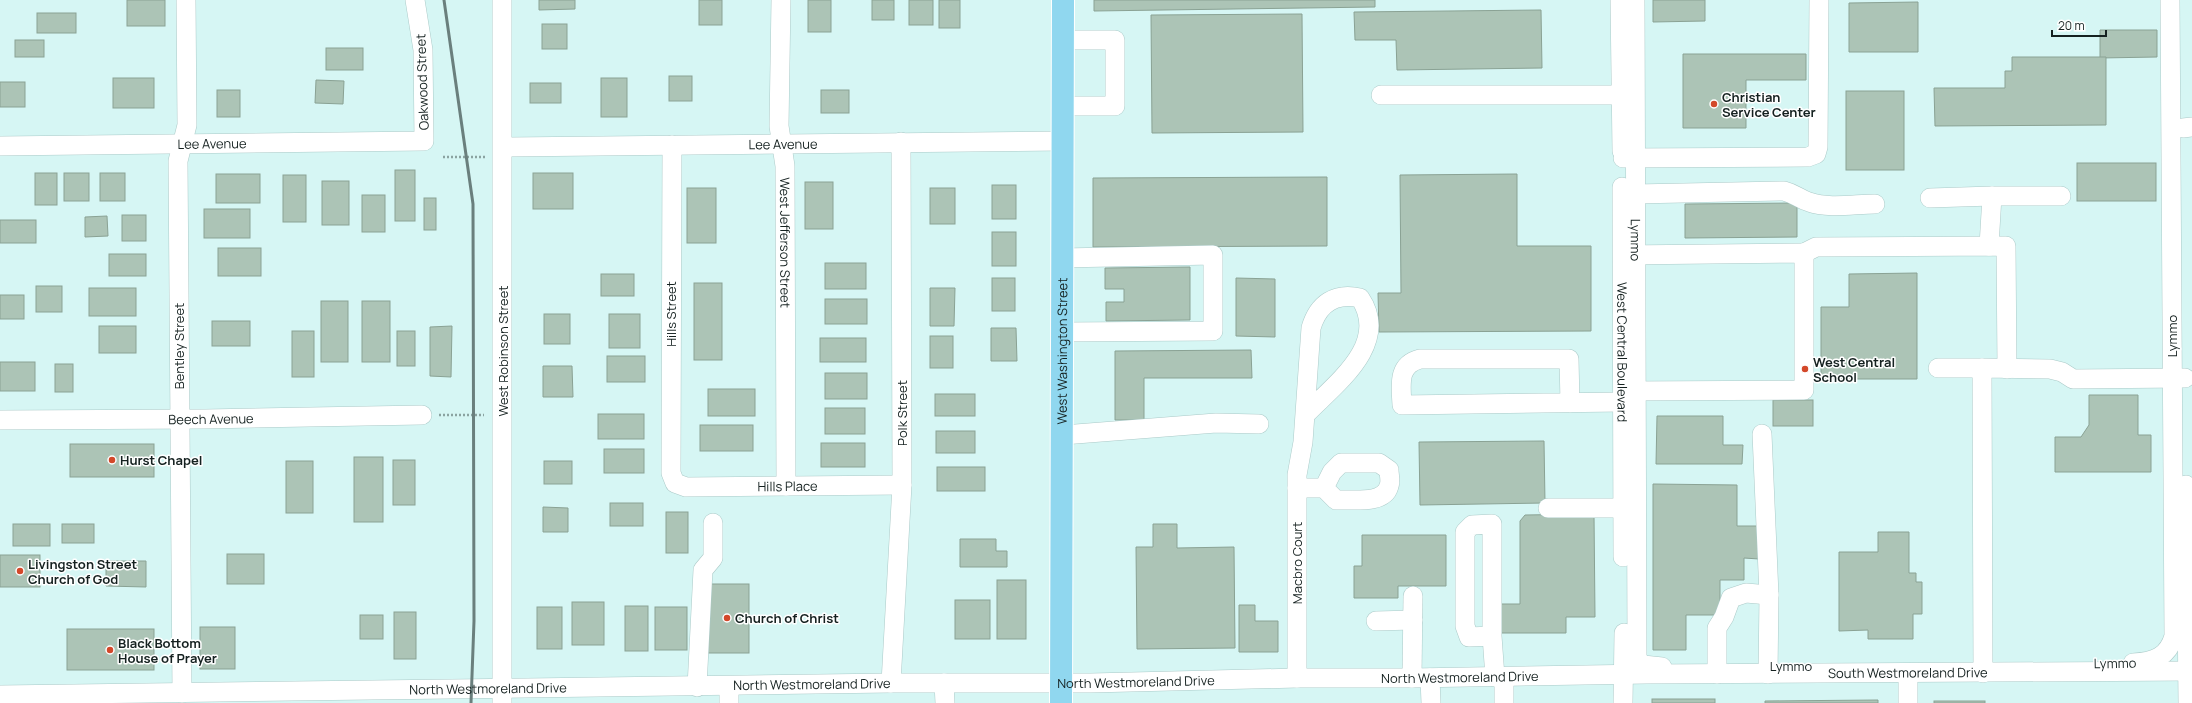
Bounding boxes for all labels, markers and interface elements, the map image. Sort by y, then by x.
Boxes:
scale bar [2052,12,2106,38]
text: 20 m [2058,17,2085,34]
street label: Oakwood Street [411,33,433,131]
place label: Christian Service Center [1722,88,1816,121]
marker: Christian Service Center [1709,99,1719,109]
street label: Lee Avenue [177,134,247,153]
street label: Lee Avenue [748,135,818,153]
street label: West Jefferson Street [776,177,794,308]
street label: Lymmo [1627,219,1645,262]
street label: West Washington Street [1053,278,1071,424]
street label: Hills Street [662,281,680,347]
street label: West Central Boulevard [1613,282,1632,422]
street label: West Robinson Street [494,286,512,416]
street label: Bentley Street [170,303,188,389]
street label: Lymmo [2163,314,2181,357]
place label: West Central School [1813,353,1895,386]
marker: West Central School [1800,364,1810,374]
street label: Polk Street [893,380,911,446]
street label: Beech Avenue [168,409,254,428]
place label: Hurst Chapel [120,451,202,469]
marker: Hurst Chapel [107,455,117,465]
street label: Hills Place [757,477,818,495]
street label: Macbro Court [1288,522,1306,604]
place label: Livingston Street Church of God [28,555,138,588]
marker: Livingston Street Church of God [15,566,25,576]
place label: Church of Christ [735,609,839,627]
marker: Church of Christ [722,613,732,623]
place label: Black Bottom House of Prayer [118,634,217,667]
marker: Black Bottom House of Prayer [105,645,115,655]
street label: Lymmo [2094,654,2137,672]
street label: Lymmo [1770,657,1813,675]
street label: South Westmoreland Drive [1828,663,1988,682]
street label: North Westmoreland Drive [1381,667,1539,687]
street label: North Westmoreland Drive [1057,671,1215,692]
street label: North Westmoreland Drive [733,674,891,694]
street label: North Westmoreland Drive [409,678,567,698]

